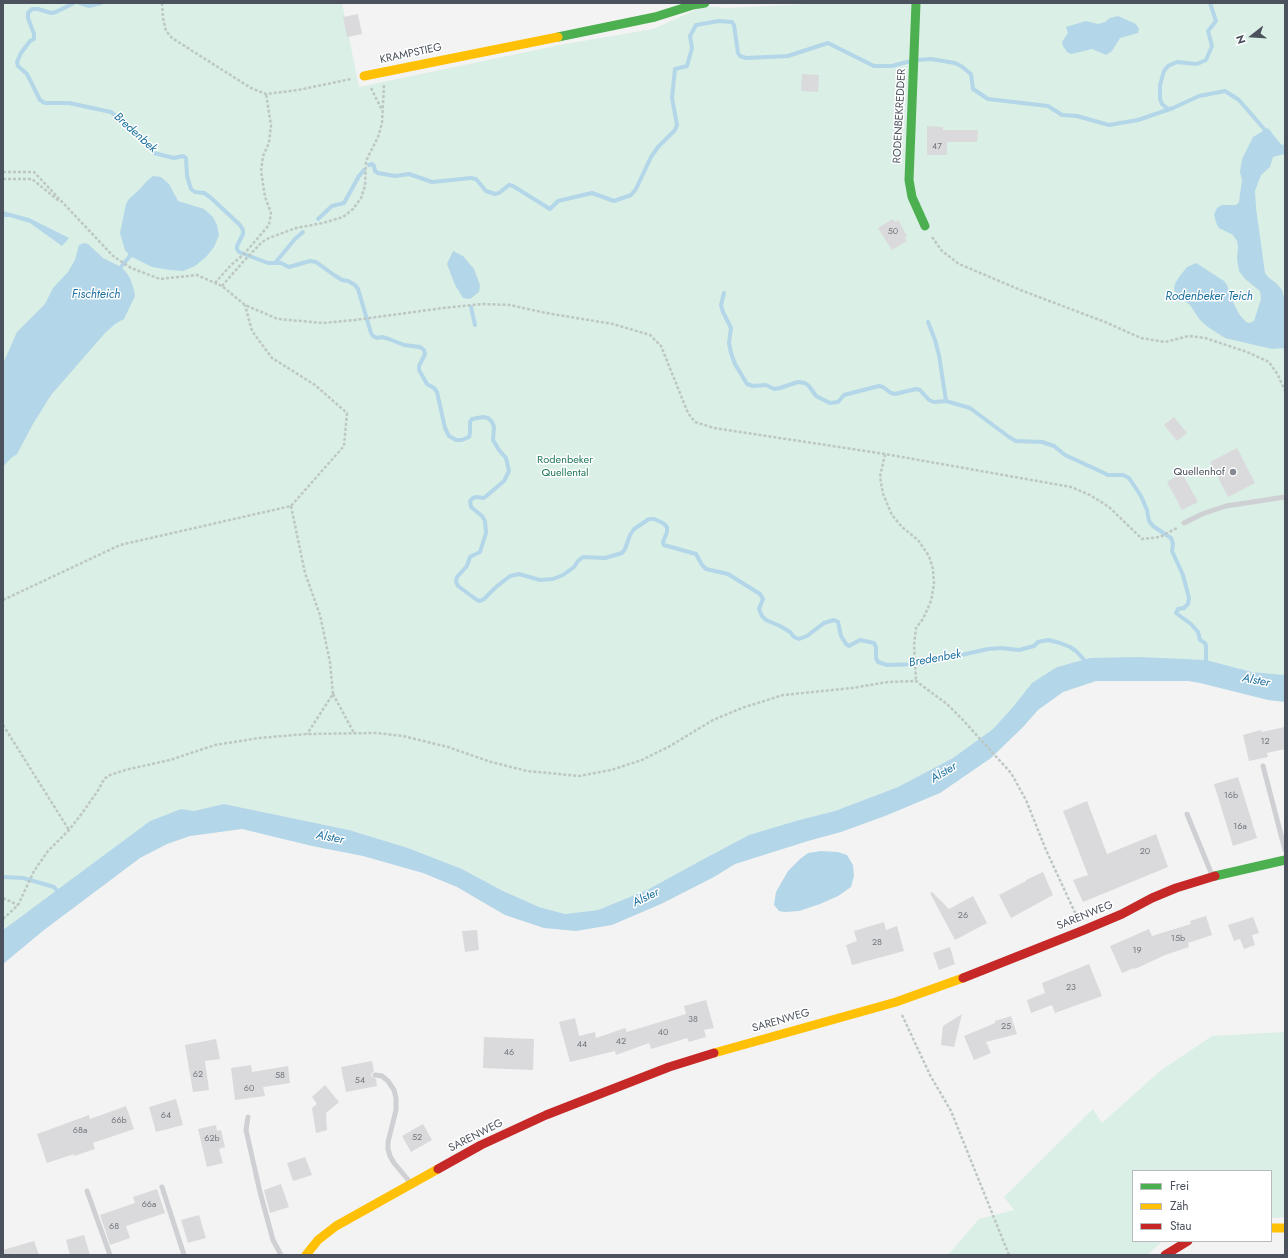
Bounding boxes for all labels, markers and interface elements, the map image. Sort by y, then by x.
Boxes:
north arrow [1232,16,1272,56]
text: N [1232,33,1249,46]
street label: KRAMPSTIEG [379,41,443,67]
street label: RODENBEKREDDER [891,68,909,164]
water label: Bredenbek [111,110,159,156]
house number: 47 [932,142,942,152]
house number: 50 [888,227,898,237]
water label: Fischteich [72,288,120,302]
water label: Rodenbeker Teich [1165,290,1253,304]
park label: Rodenbeker Quellental [537,453,593,479]
place label: Quellenhof [1173,465,1225,479]
marker: Quellenhof [1228,467,1238,477]
water label: Bredenbek [908,647,962,671]
water label: Alster [1241,671,1271,691]
house number: 12 [1260,737,1270,747]
water label: Alster [928,760,960,786]
house number: 16b [1224,791,1238,801]
house number: 16a [1233,822,1247,832]
water label: Alster [315,828,345,848]
house number: 20 [1140,847,1150,857]
water label: Alster [630,885,662,911]
street label: SARENWEG [1055,899,1115,933]
house number: 26 [958,911,968,921]
house number: 15b [1171,934,1185,944]
house number: 28 [872,938,882,948]
house number: 19 [1132,946,1142,956]
house number: 23 [1066,983,1076,993]
street label: SARENWEG [751,1006,811,1036]
house number: 38 [688,1015,698,1025]
house number: 25 [1001,1022,1011,1032]
house number: 40 [658,1028,668,1038]
house number: 42 [616,1037,626,1047]
house number: 44 [577,1040,587,1050]
house number: 46 [504,1048,514,1058]
house number: 62 [193,1070,203,1080]
house number: 58 [275,1071,285,1081]
house number: 54 [355,1076,365,1086]
house number: 60 [244,1084,254,1094]
house number: 64 [161,1111,171,1121]
house number: 66b [111,1116,127,1126]
street label: SARENWEG [447,1117,505,1155]
house number: 68a [73,1126,87,1136]
house number: 52 [412,1133,422,1143]
house number: 62b [204,1134,220,1144]
legend [1132,1170,1272,1242]
text: Frei [1170,1177,1189,1195]
text: Zäh [1170,1197,1189,1215]
house number: 66a [142,1200,156,1210]
text: Stau [1170,1217,1192,1235]
house number: 68 [109,1222,119,1232]

